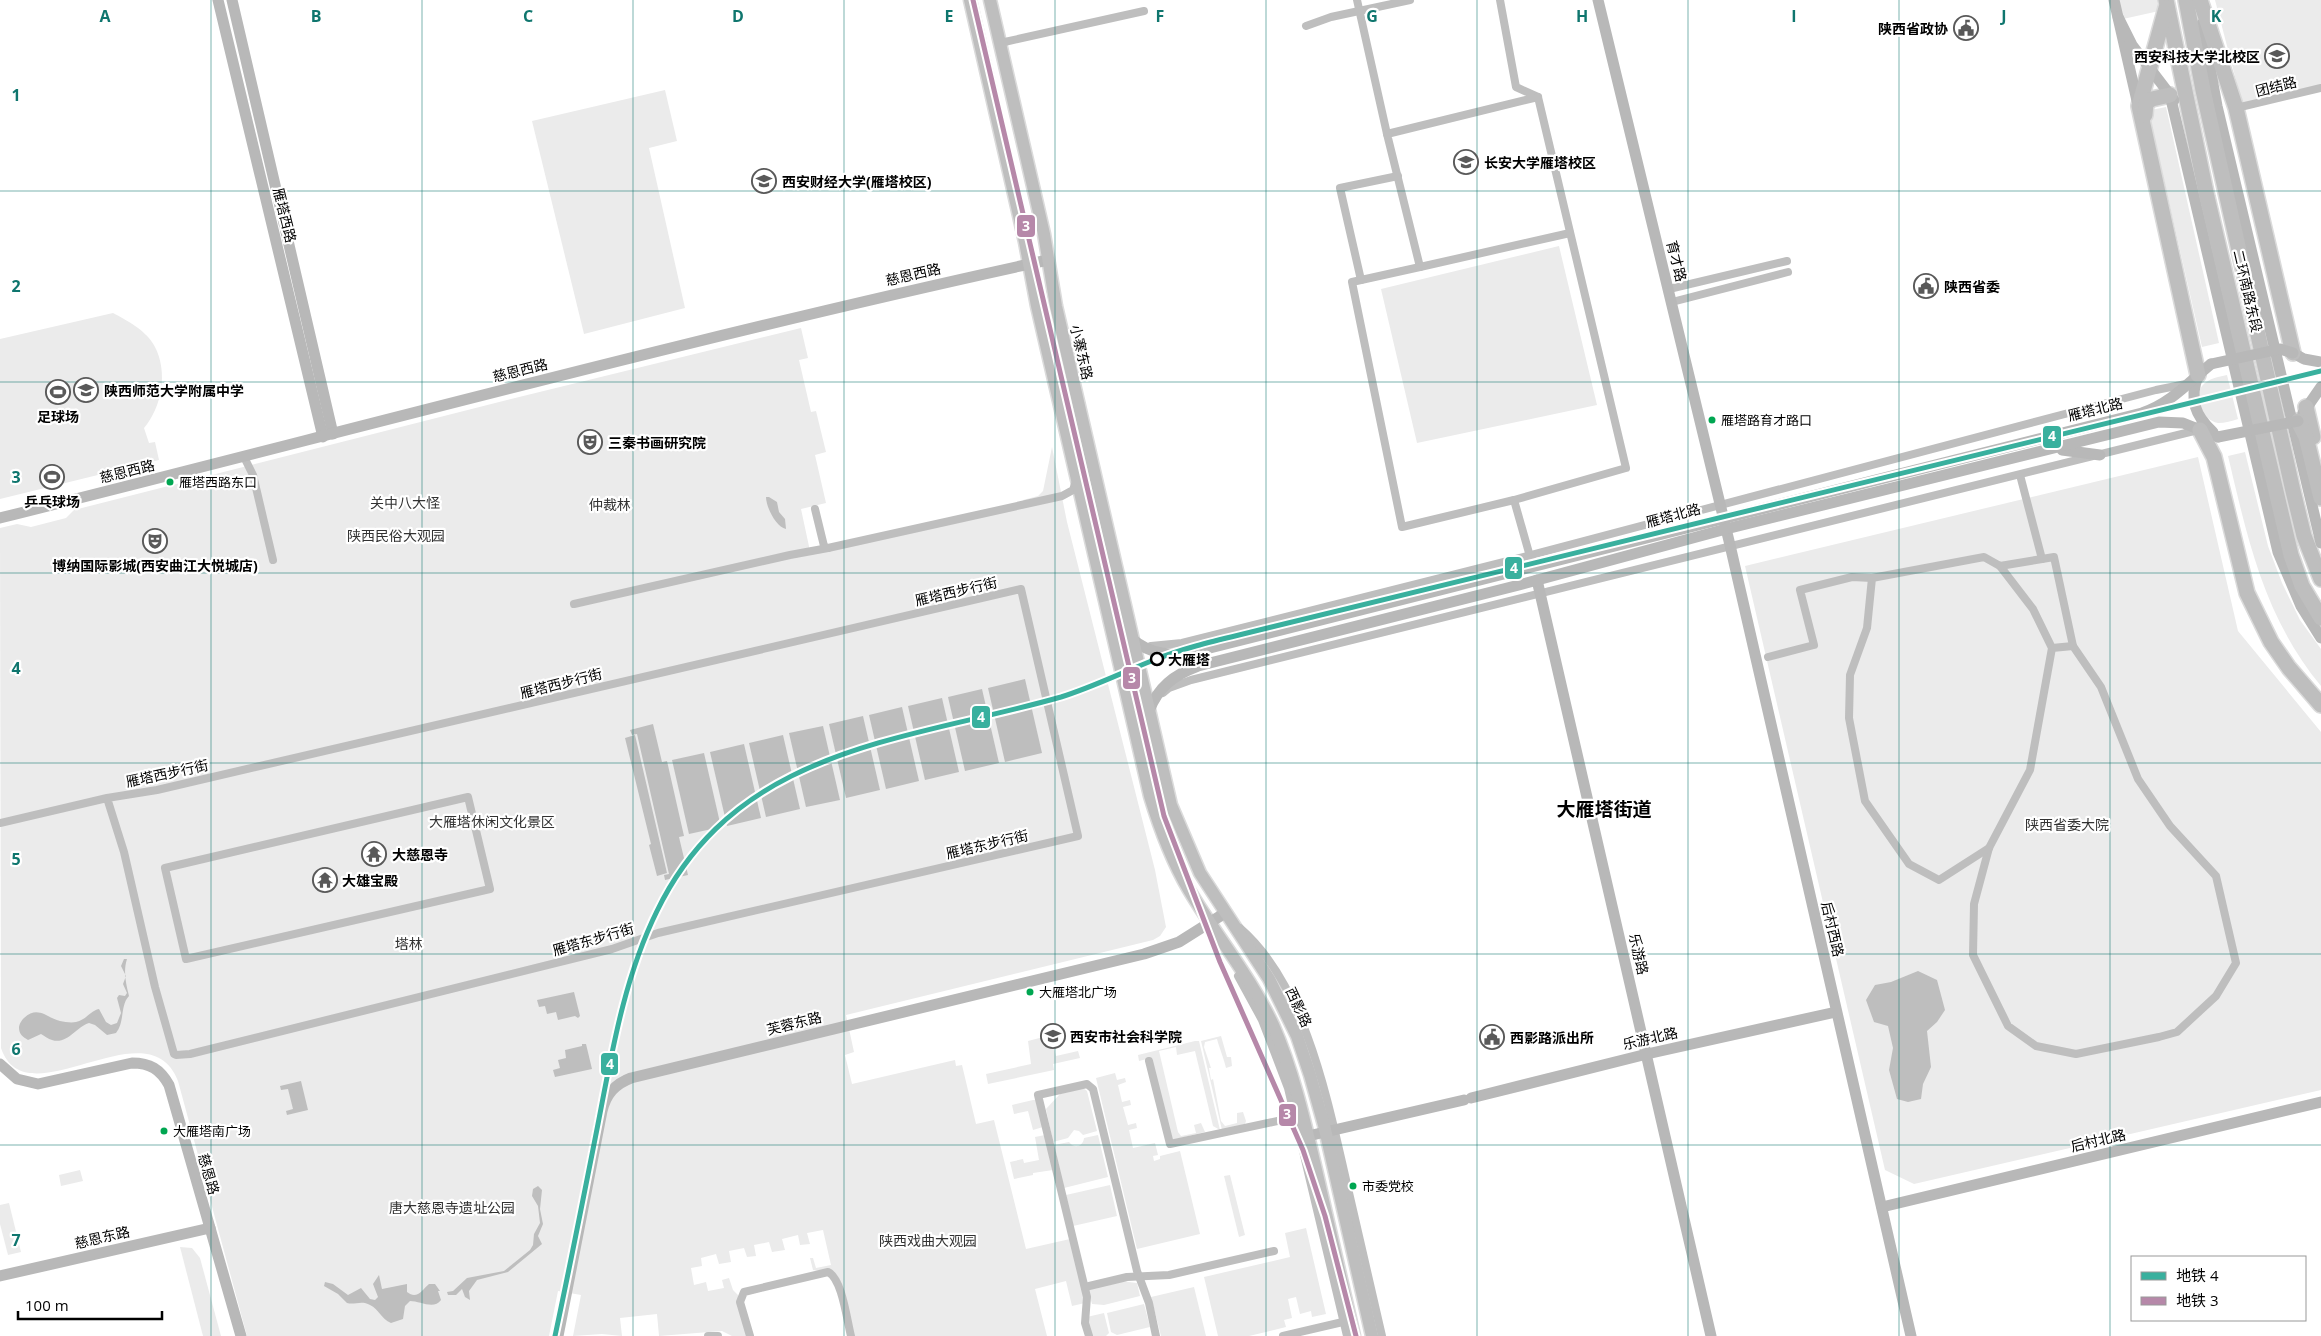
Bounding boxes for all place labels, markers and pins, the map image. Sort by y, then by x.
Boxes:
public building icon: 陕西省政协 [1953,15,1979,41]
place label: 陕西省政协 [1878,19,1948,38]
school or university icon: 西安科技大学北校区 [2264,43,2290,69]
place label: 西安科技大学北校区 [2134,47,2260,66]
school or university icon: 长安大学雁塔校区 [1453,149,1479,175]
place label: 长安大学雁塔校区 [1484,153,1596,172]
school or university icon: 西安财经大学(雁塔校区) [751,168,777,194]
place label: 西安财经大学(雁塔校区) [782,172,932,191]
public building icon: 陕西省委 [1913,273,1939,299]
place label: 陕西省委 [1944,277,2000,296]
school or university icon: 陕西师范大学附属中学 [73,377,99,403]
sports icon: 足球场 [45,379,71,405]
place label: 陕西师范大学附属中学 [104,381,244,400]
place label: 足球场 [37,407,79,426]
place label: 雁塔路育才路口 [1721,411,1812,429]
marker: 雁塔路育才路口 [1707,415,1717,425]
theatre icon: 三秦书画研究院 [577,429,603,455]
place label: 三秦书画研究院 [608,433,706,452]
sports icon: 乒乓球场 [39,464,65,490]
place label: 雁塔西路东口 [179,473,257,491]
marker: 雁塔西路东口 [165,477,175,487]
place label: 乒乓球场 [24,492,80,511]
theatre icon: 博纳国际影城(西安曲江大悦城店) [142,528,168,554]
place label: 博纳国际影城(西安曲江大悦城店) [52,556,258,575]
place label: 大雁塔 [1168,650,1210,669]
marker: 大雁塔 [1150,652,1164,666]
temple icon: 大慈恩寺 [361,841,387,867]
place label: 大慈恩寺 [392,845,448,864]
temple icon: 大雄宝殿 [312,867,338,893]
place label: 大雄宝殿 [342,871,398,890]
place label: 大雁塔北广场 [1039,983,1117,1001]
marker: 大雁塔北广场 [1025,987,1035,997]
school or university icon: 西安市社会科学院 [1040,1023,1066,1049]
public building icon: 西影路派出所 [1479,1024,1505,1050]
place label: 西安市社会科学院 [1070,1027,1182,1046]
place label: 西影路派出所 [1510,1028,1594,1047]
place label: 大雁塔南广场 [173,1122,251,1140]
marker: 大雁塔南广场 [159,1126,169,1136]
place label: 市委党校 [1362,1177,1414,1195]
marker: 市委党校 [1348,1181,1358,1191]

